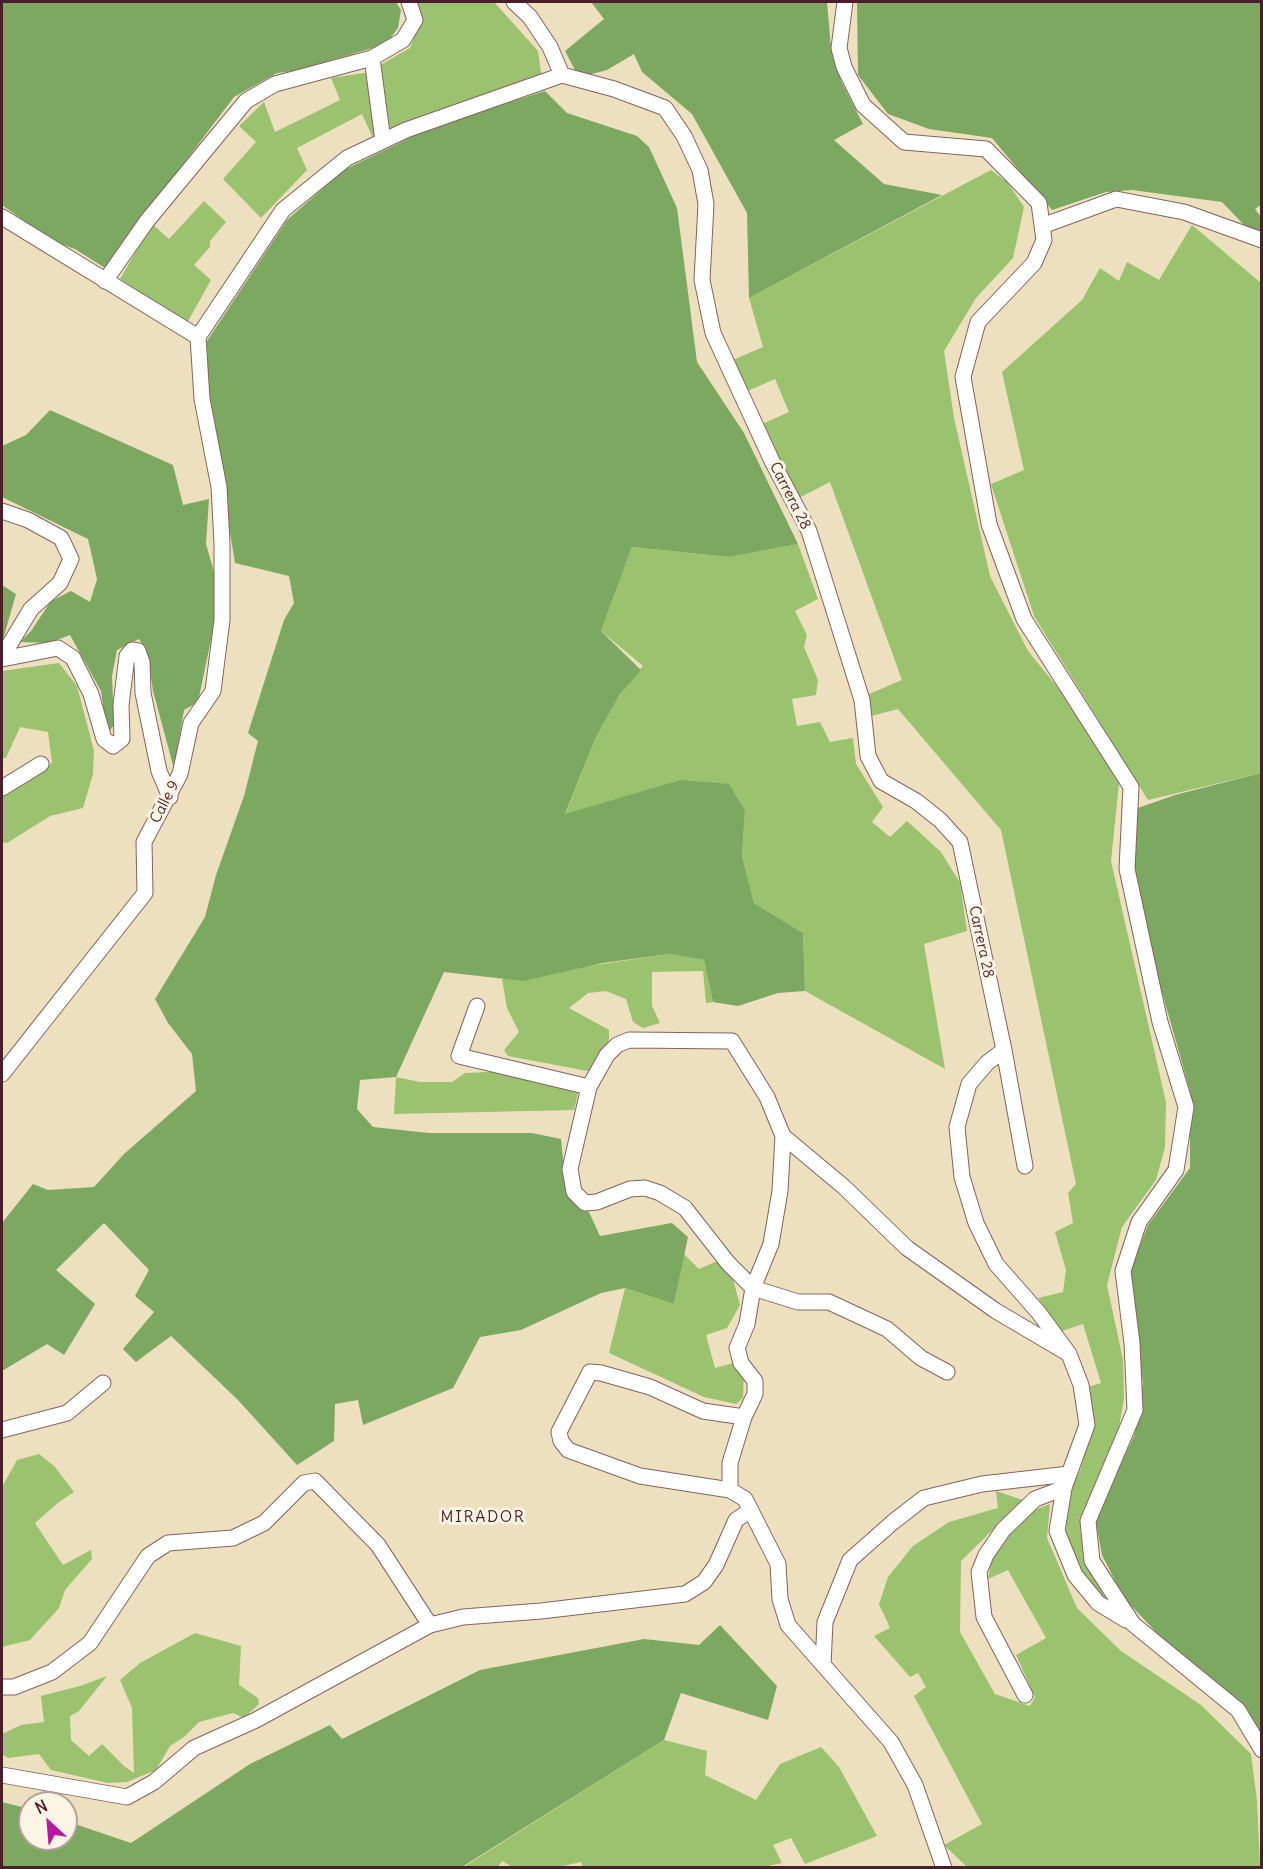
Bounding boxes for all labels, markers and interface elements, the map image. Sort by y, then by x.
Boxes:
street label: Carrera 28 [765,459,815,533]
street label: Calle 9 [147,778,183,826]
street label: Carrera 28 [965,904,997,980]
district label: MIRADOR [441,1507,525,1527]
north arrow [18,1791,78,1851]
text: N [32,1795,50,1818]

